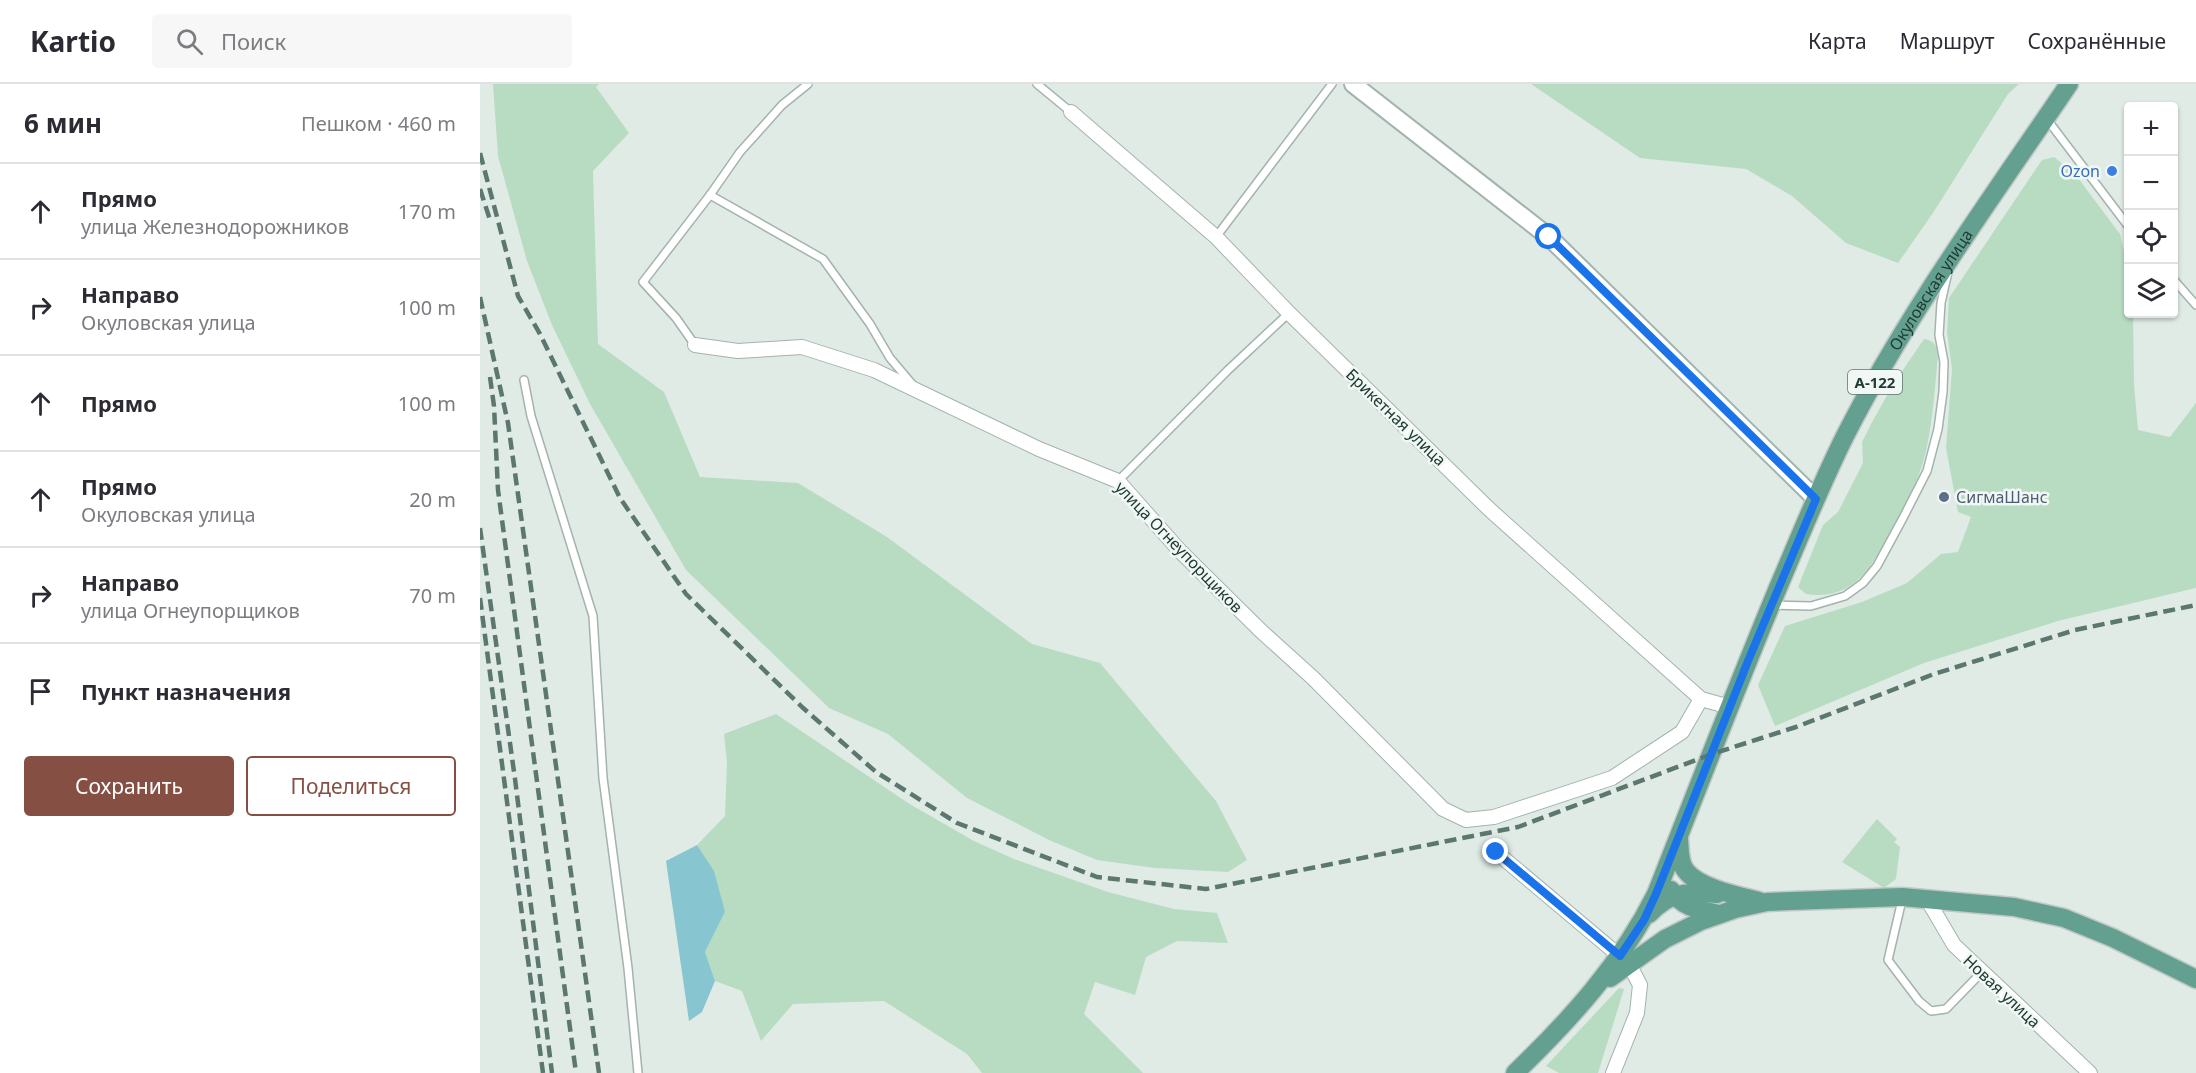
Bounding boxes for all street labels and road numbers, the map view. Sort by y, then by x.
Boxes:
street label: Окуловская улица [1884,225,1978,355]
street label: Брикетная улица [1341,364,1451,470]
road number: А-122 [1848,370,1902,394]
street label: улица Огнеупорщиков [1110,476,1248,618]
street label: Новая улица [1959,950,2045,1032]

